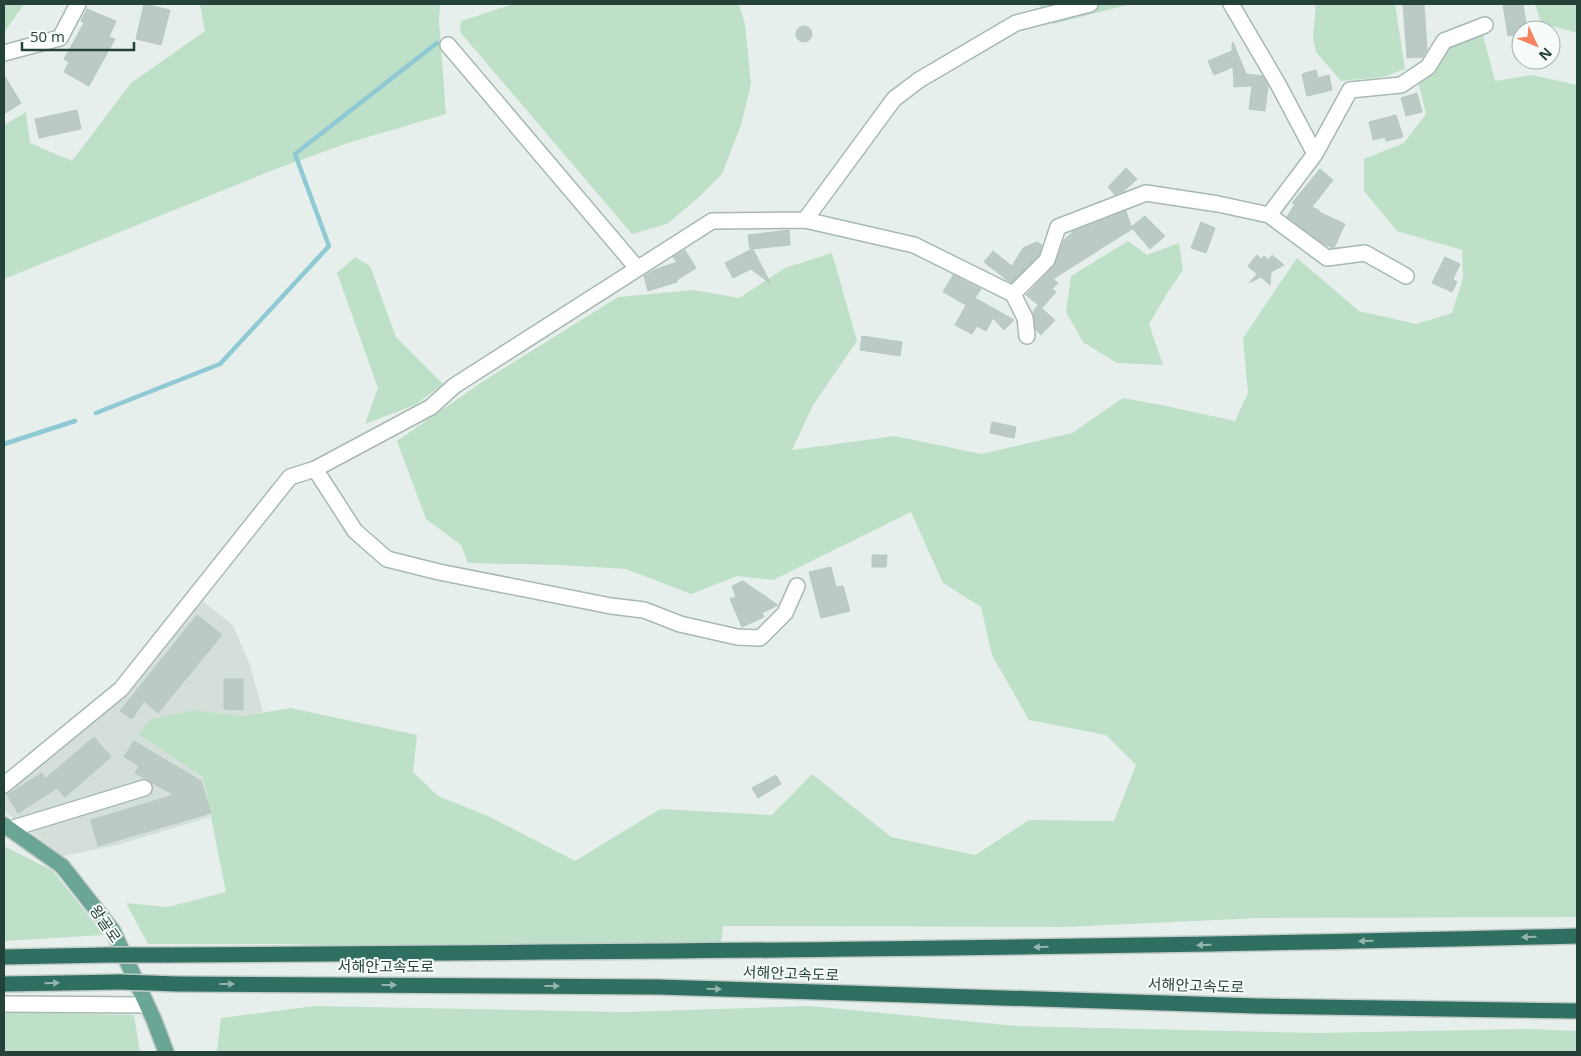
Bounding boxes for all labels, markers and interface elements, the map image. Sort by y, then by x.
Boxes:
scale bar [22,20,135,52]
north arrow [1511,20,1561,70]
text: 50 m [30,26,65,46]
text: N [1535,44,1557,65]
street label: 왕골로 [86,901,126,946]
one-way arrow [1520,934,1536,942]
one-way arrow [1358,938,1374,946]
one-way arrow [1195,941,1211,949]
one-way arrow [1033,943,1049,951]
street label: 서해안고속도로 [338,956,434,976]
street label: 서해안고속도로 [742,961,840,985]
street label: 서해안고속도로 [1147,973,1245,997]
one-way arrow [45,979,61,987]
one-way arrow [219,980,235,988]
one-way arrow [382,981,398,989]
one-way arrow [544,982,560,990]
one-way arrow [707,985,723,993]

